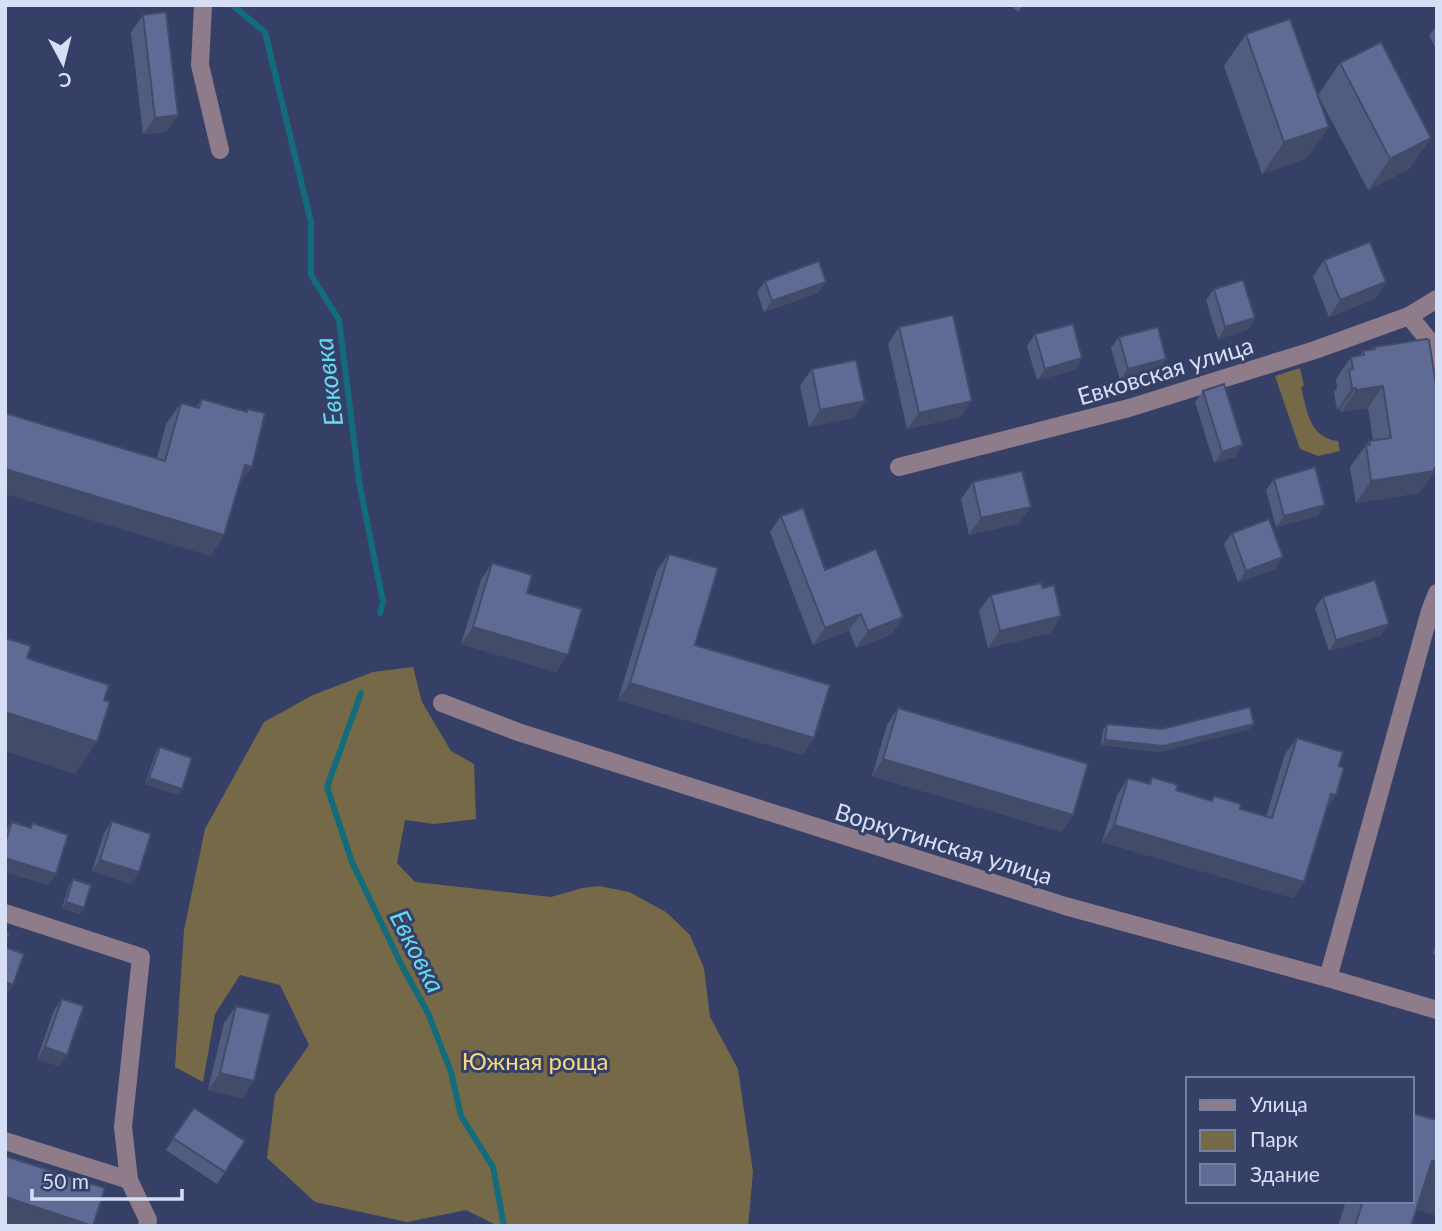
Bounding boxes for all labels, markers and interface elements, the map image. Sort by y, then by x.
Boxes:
north arrow [28,28,98,98]
text: С [57,68,73,93]
street label: Евковская улица [1074,329,1256,411]
water label: Евковка [307,336,349,428]
street label: Воркутинская улица [832,796,1056,890]
water label: Евковка [384,904,452,998]
park label: Южная роща [462,1046,608,1075]
legend [1186,1077,1414,1203]
text: Улица [1250,1091,1308,1116]
text: Парк [1250,1126,1298,1151]
scale bar [32,1158,182,1202]
text: Здание [1250,1161,1320,1186]
text: 50 m [42,1168,89,1193]

